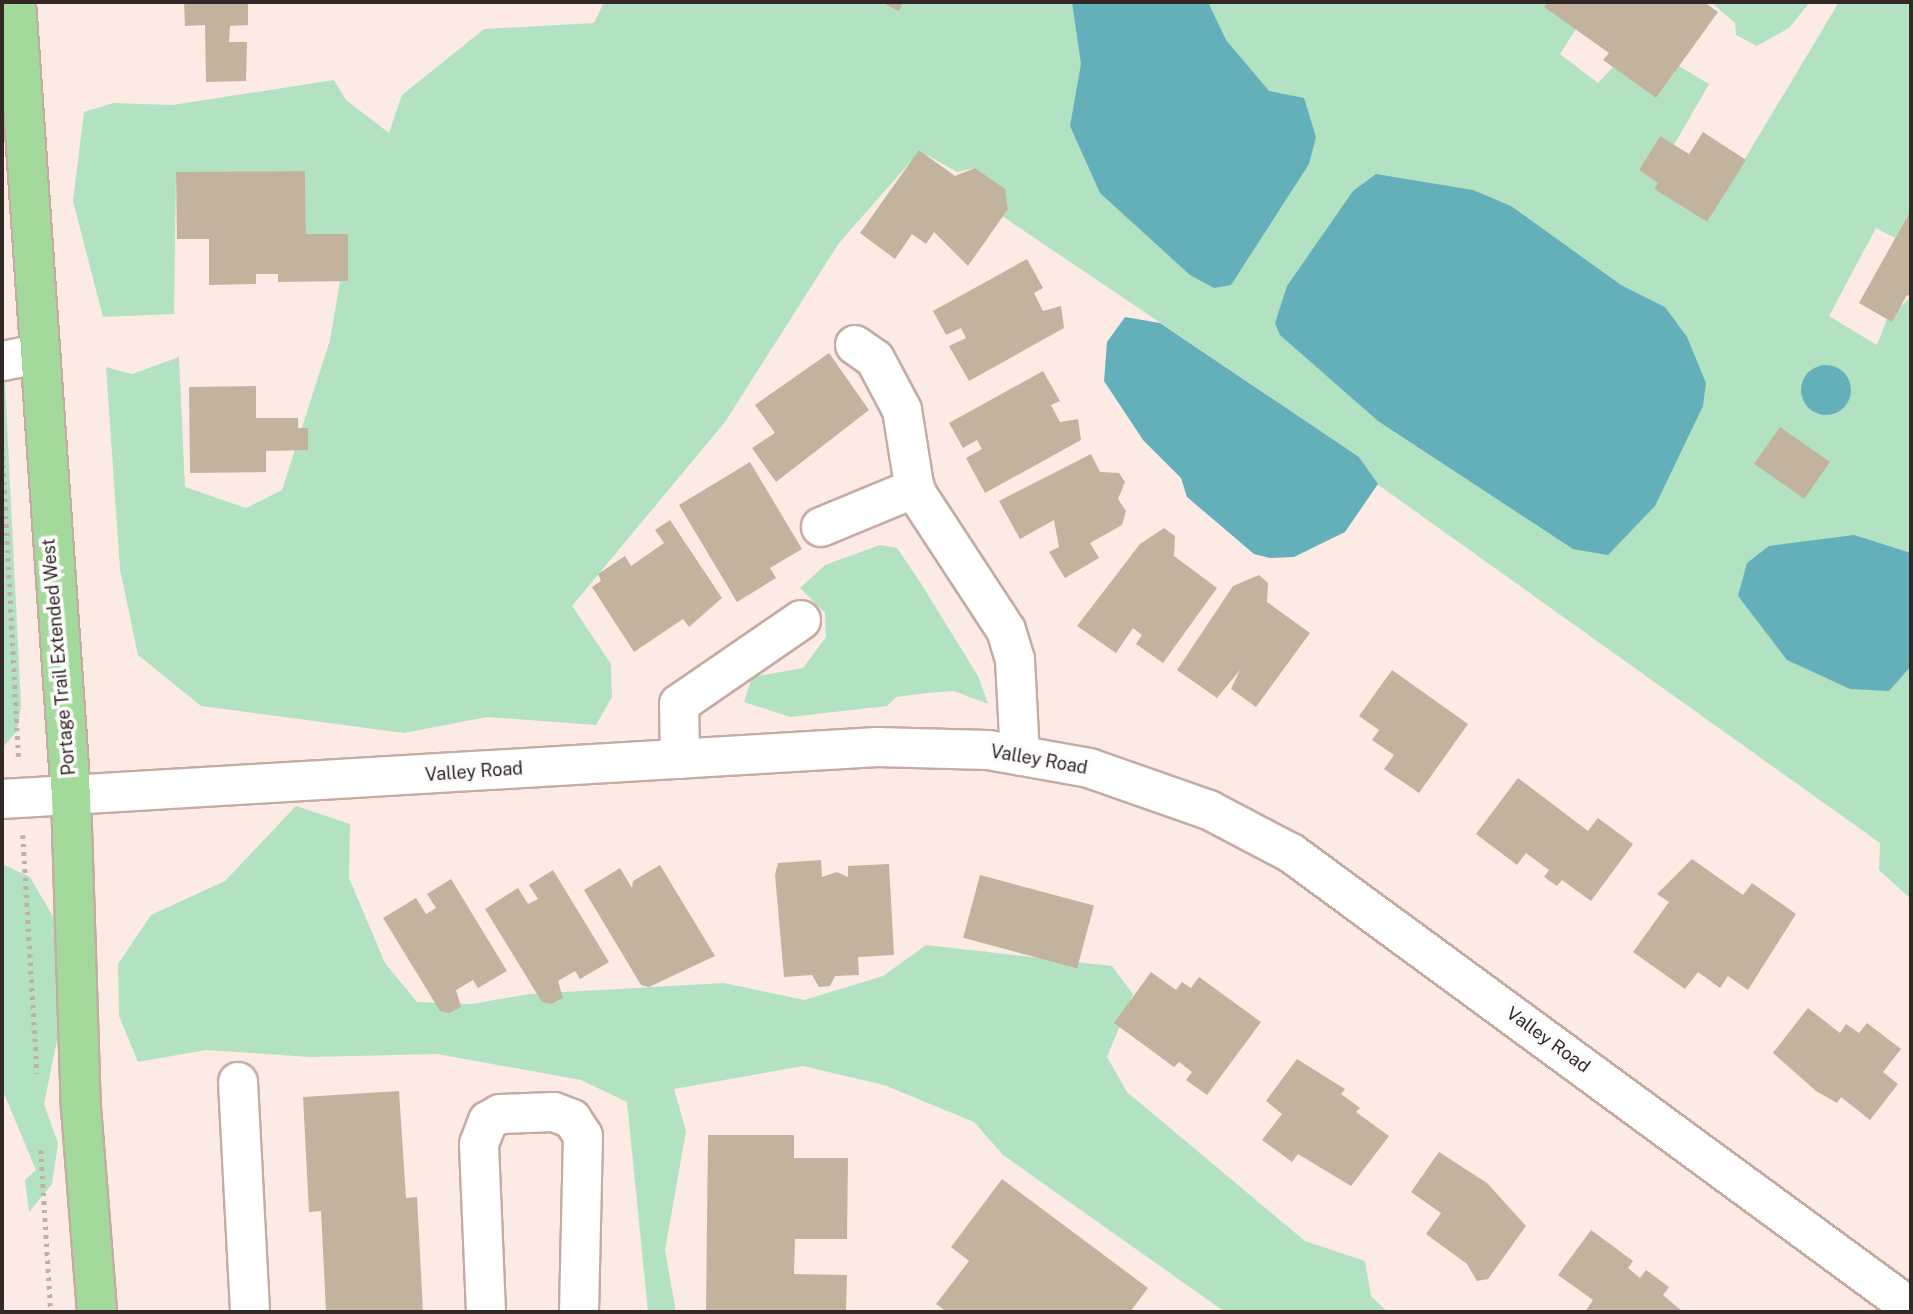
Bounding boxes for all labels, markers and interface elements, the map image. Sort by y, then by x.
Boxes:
street label: Portage Trail Extended West [38,537,80,777]
street label: Valley Road [989,741,1089,779]
street label: Valley Road [424,758,524,786]
street label: Valley Road [1502,1002,1594,1078]

